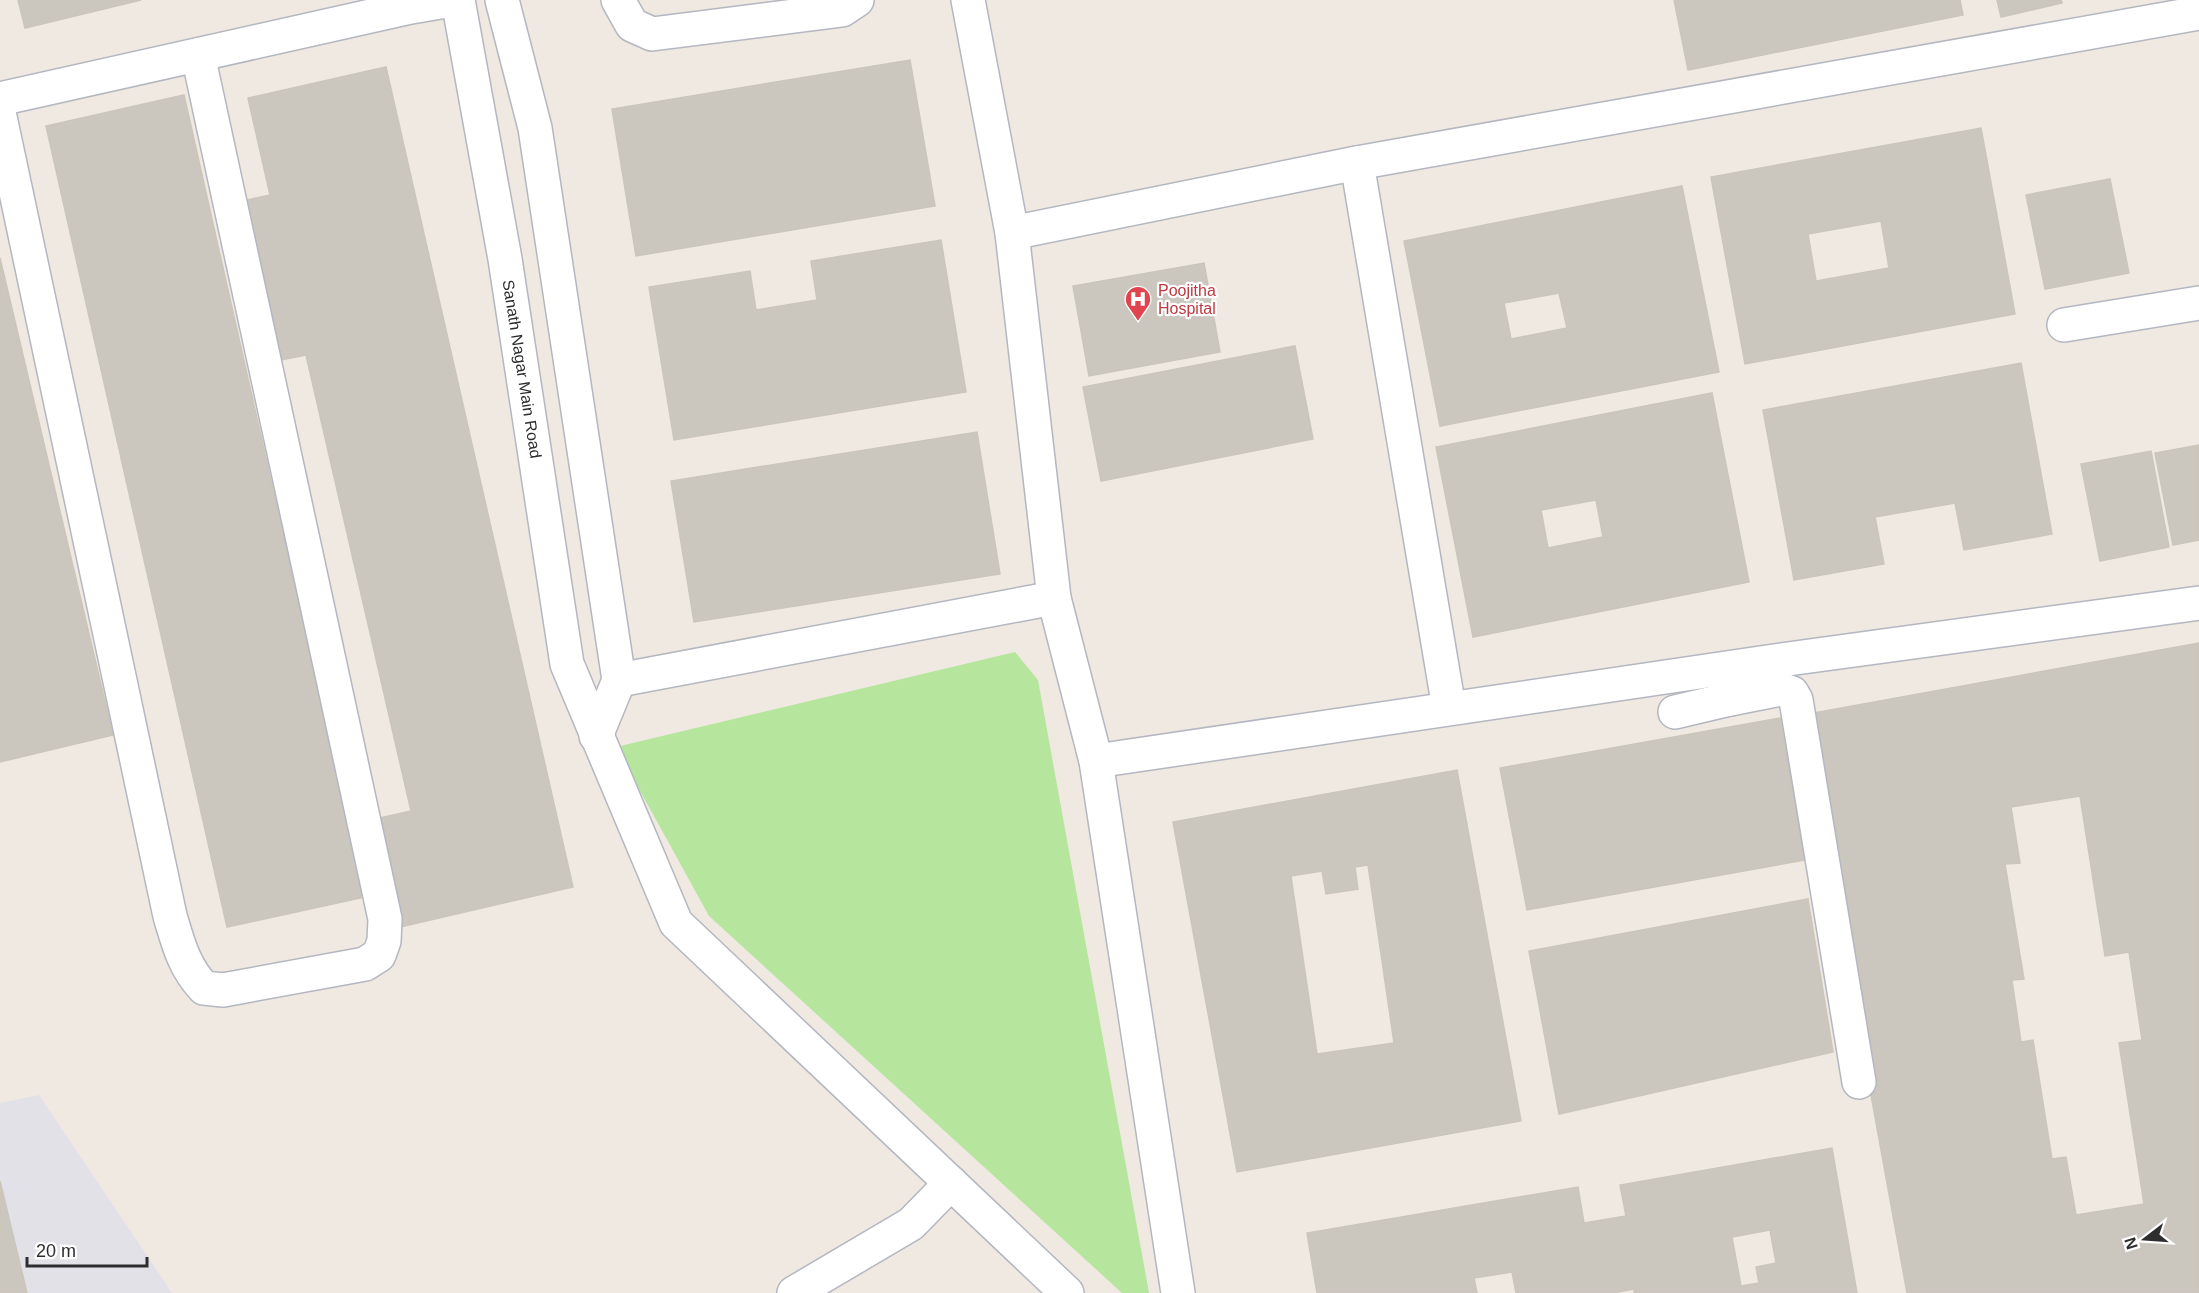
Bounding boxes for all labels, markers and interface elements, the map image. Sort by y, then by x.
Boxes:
street label: Sanath Nagar Main Road [499,279,545,459]
place label: Poojitha Hospital [1158,282,1216,317]
hospital icon: Poojitha Hospital [1123,284,1153,322]
north arrow [2115,1209,2175,1269]
scale bar [27,1230,147,1268]
text: N [2121,1235,2141,1251]
text: 20 m [36,1241,76,1261]

